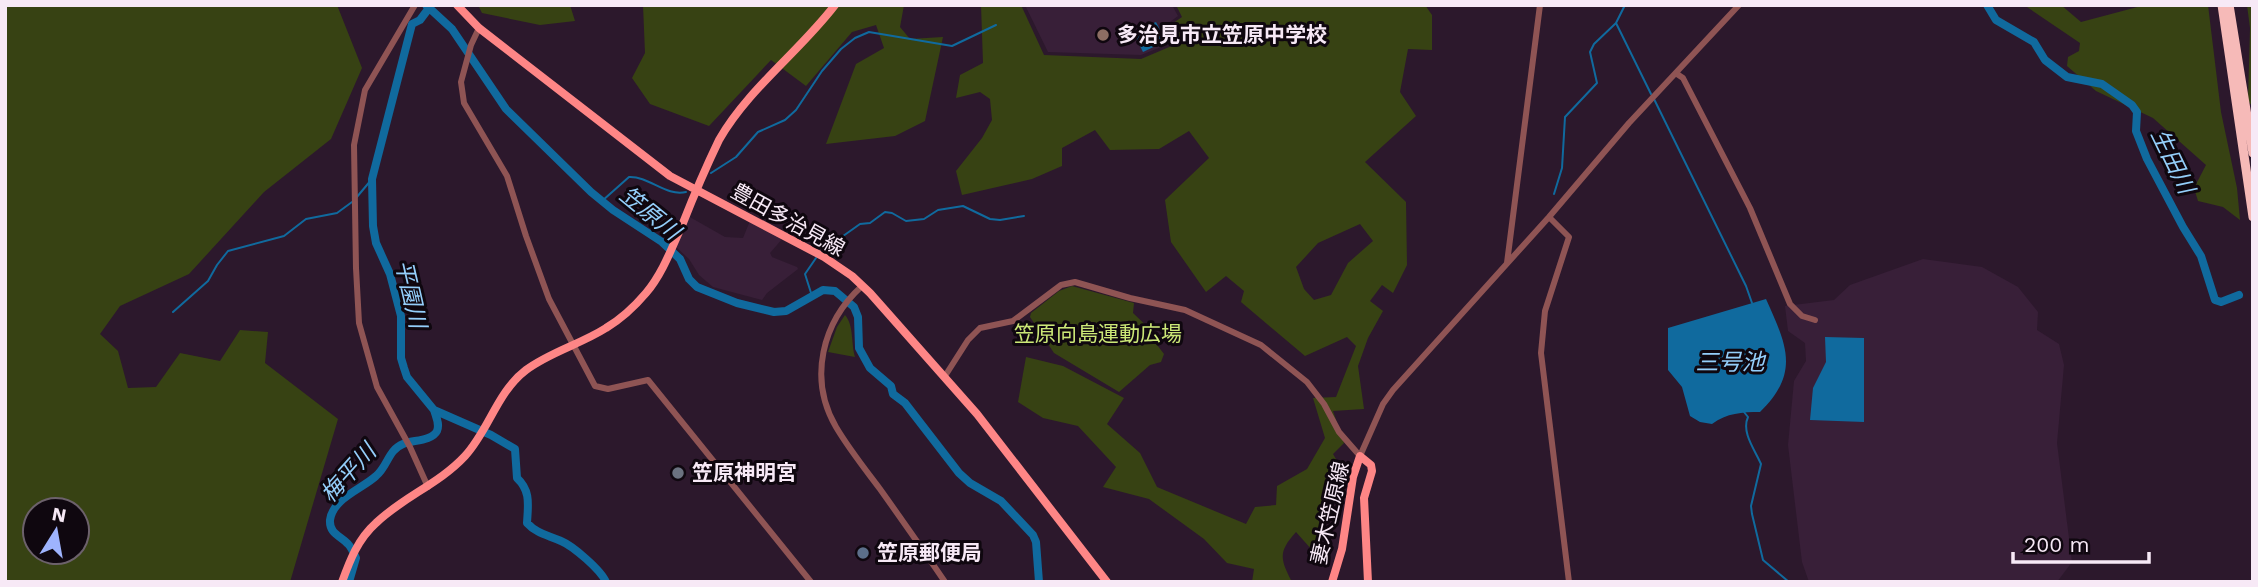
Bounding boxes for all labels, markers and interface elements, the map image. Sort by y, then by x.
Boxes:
place label: 多治見市立笠原中学校 [1117,22,1327,47]
marker: 多治見市立笠原中学校 [1095,27,1111,43]
water label: 生田川 [2145,124,2201,201]
street label: 豊田多治見線 [727,178,849,261]
water label: 笠原川 [614,181,687,247]
water label: 平園川 [390,257,432,334]
park label: 笠原向島運動広場 [1014,321,1182,346]
water label: 三号池 [1696,349,1767,376]
water label: 梅平川 [315,436,383,508]
street label: 妻木笠原線 [1306,459,1354,567]
place label: 笠原神明宮 [692,460,797,485]
marker: 笠原神明宮 [670,465,686,481]
north arrow [21,496,91,566]
text: N [50,502,68,527]
scale bar [2013,520,2150,564]
text: 200 m [2024,532,2090,557]
place label: 笠原郵便局 [877,540,982,565]
marker: 笠原郵便局 [855,545,871,561]

